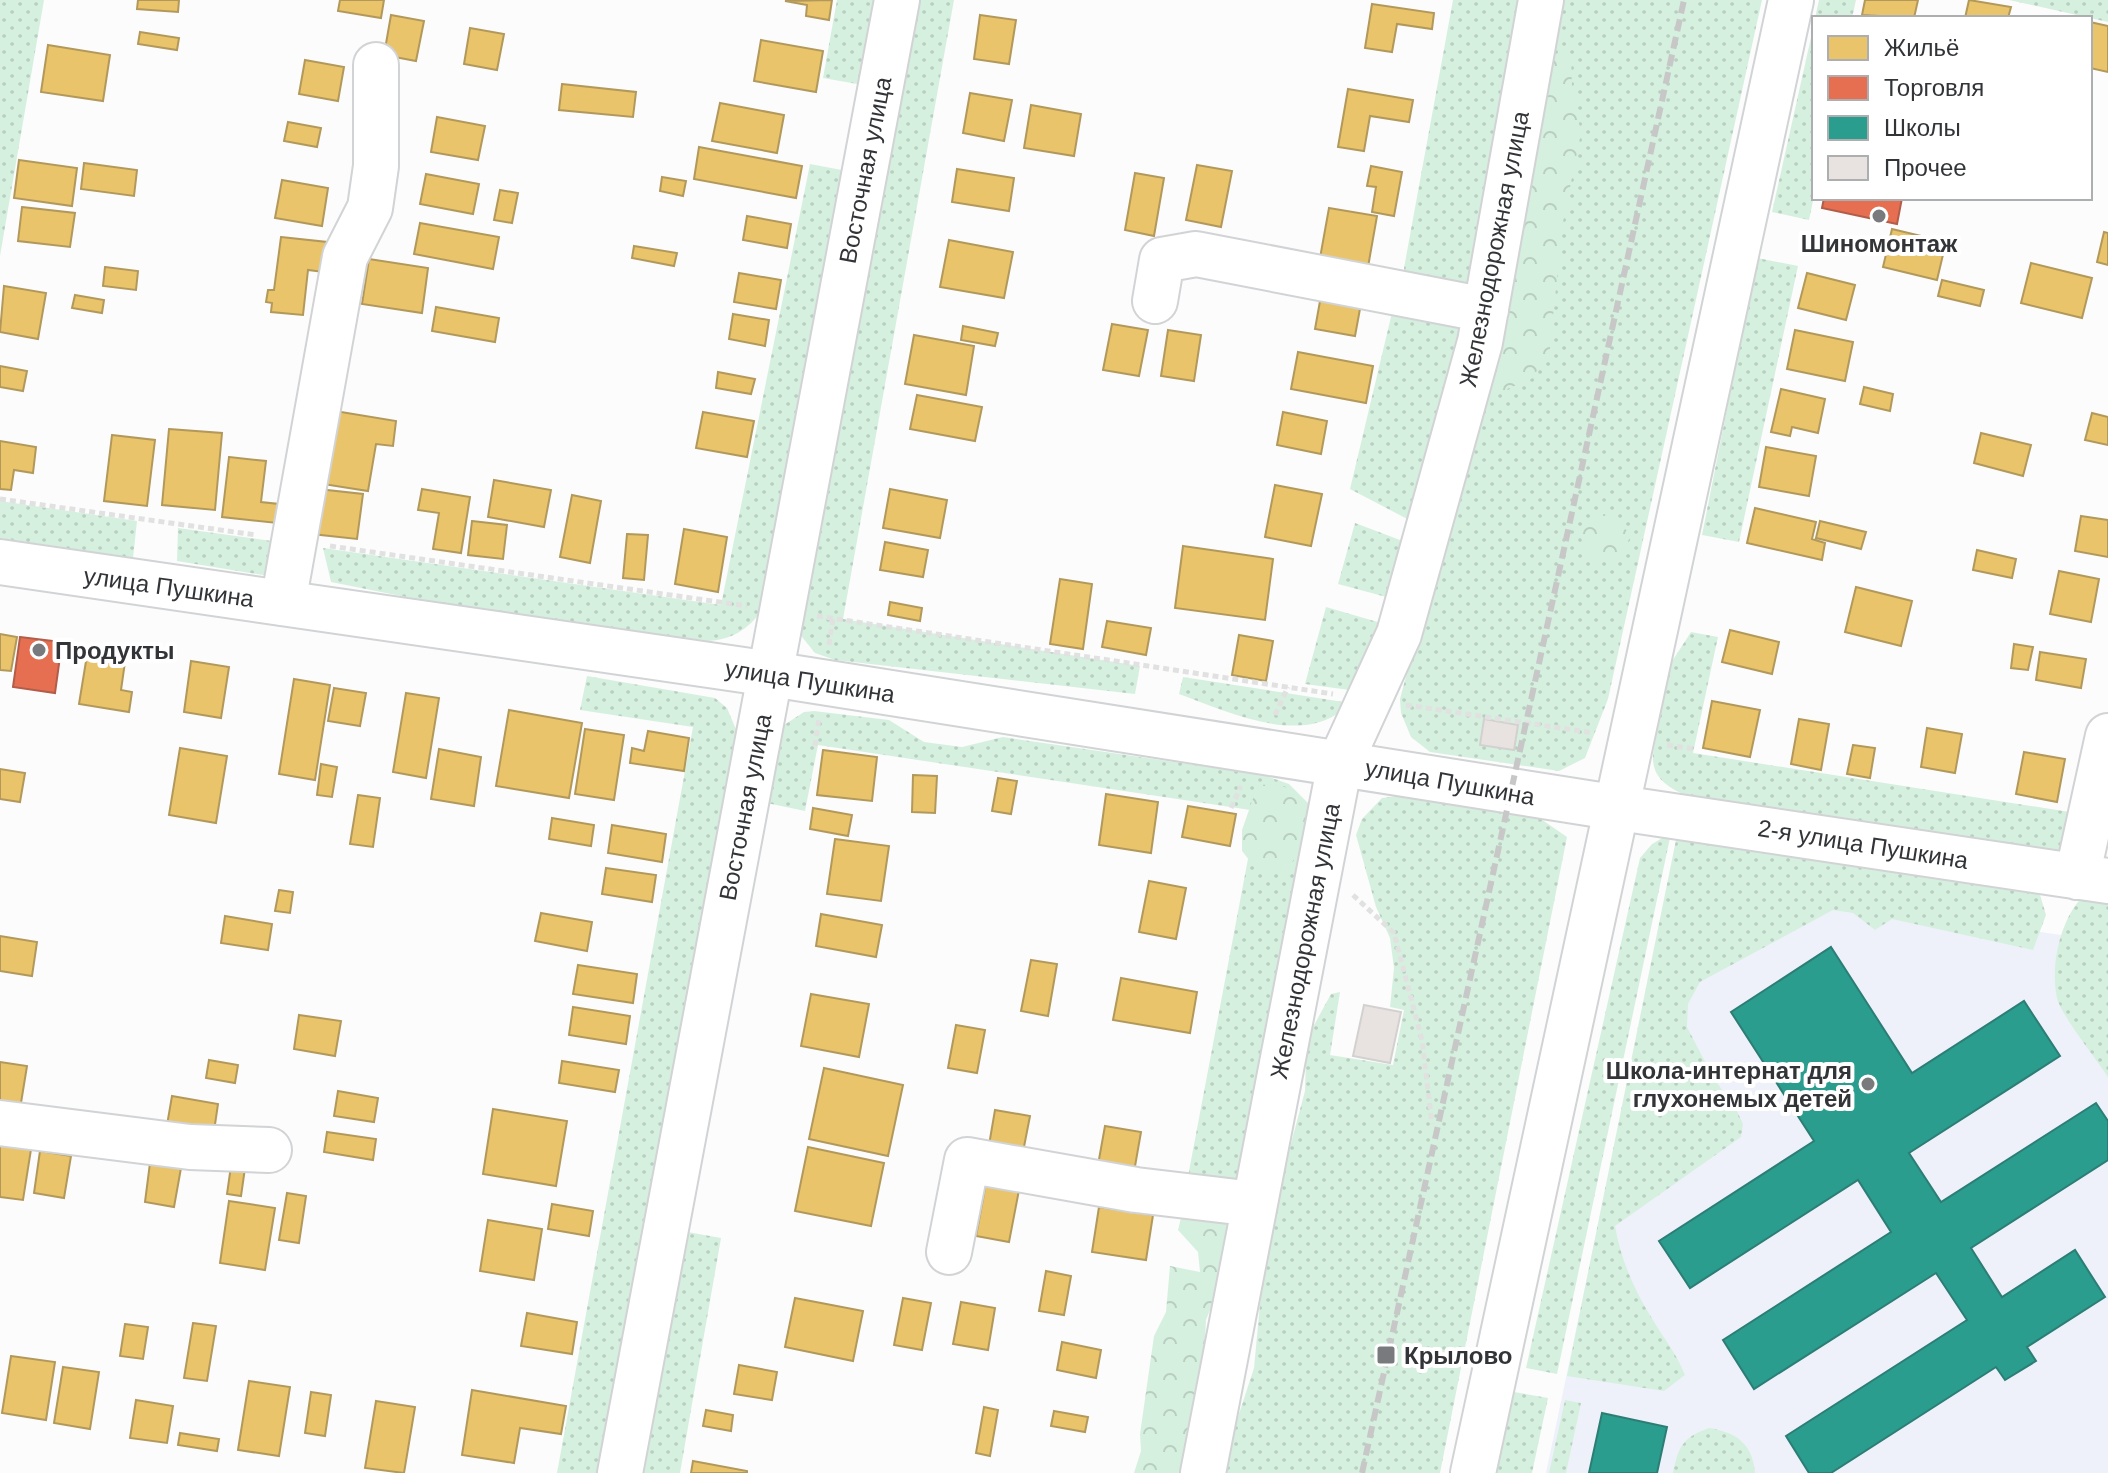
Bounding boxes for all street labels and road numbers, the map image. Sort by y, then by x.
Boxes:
street label: Восточная улица [834,74,896,266]
street label: Железнодорожная улица [1454,108,1534,389]
street label: улица Пушкина [82,562,257,612]
street label: улица Пушкина [723,654,898,708]
street label: Восточная улица [714,711,776,903]
street label: улица Пушкина [1363,754,1538,810]
street label: Железнодорожная улица [1265,800,1345,1081]
street label: 2-я улица Пушкина [1756,814,1971,874]

